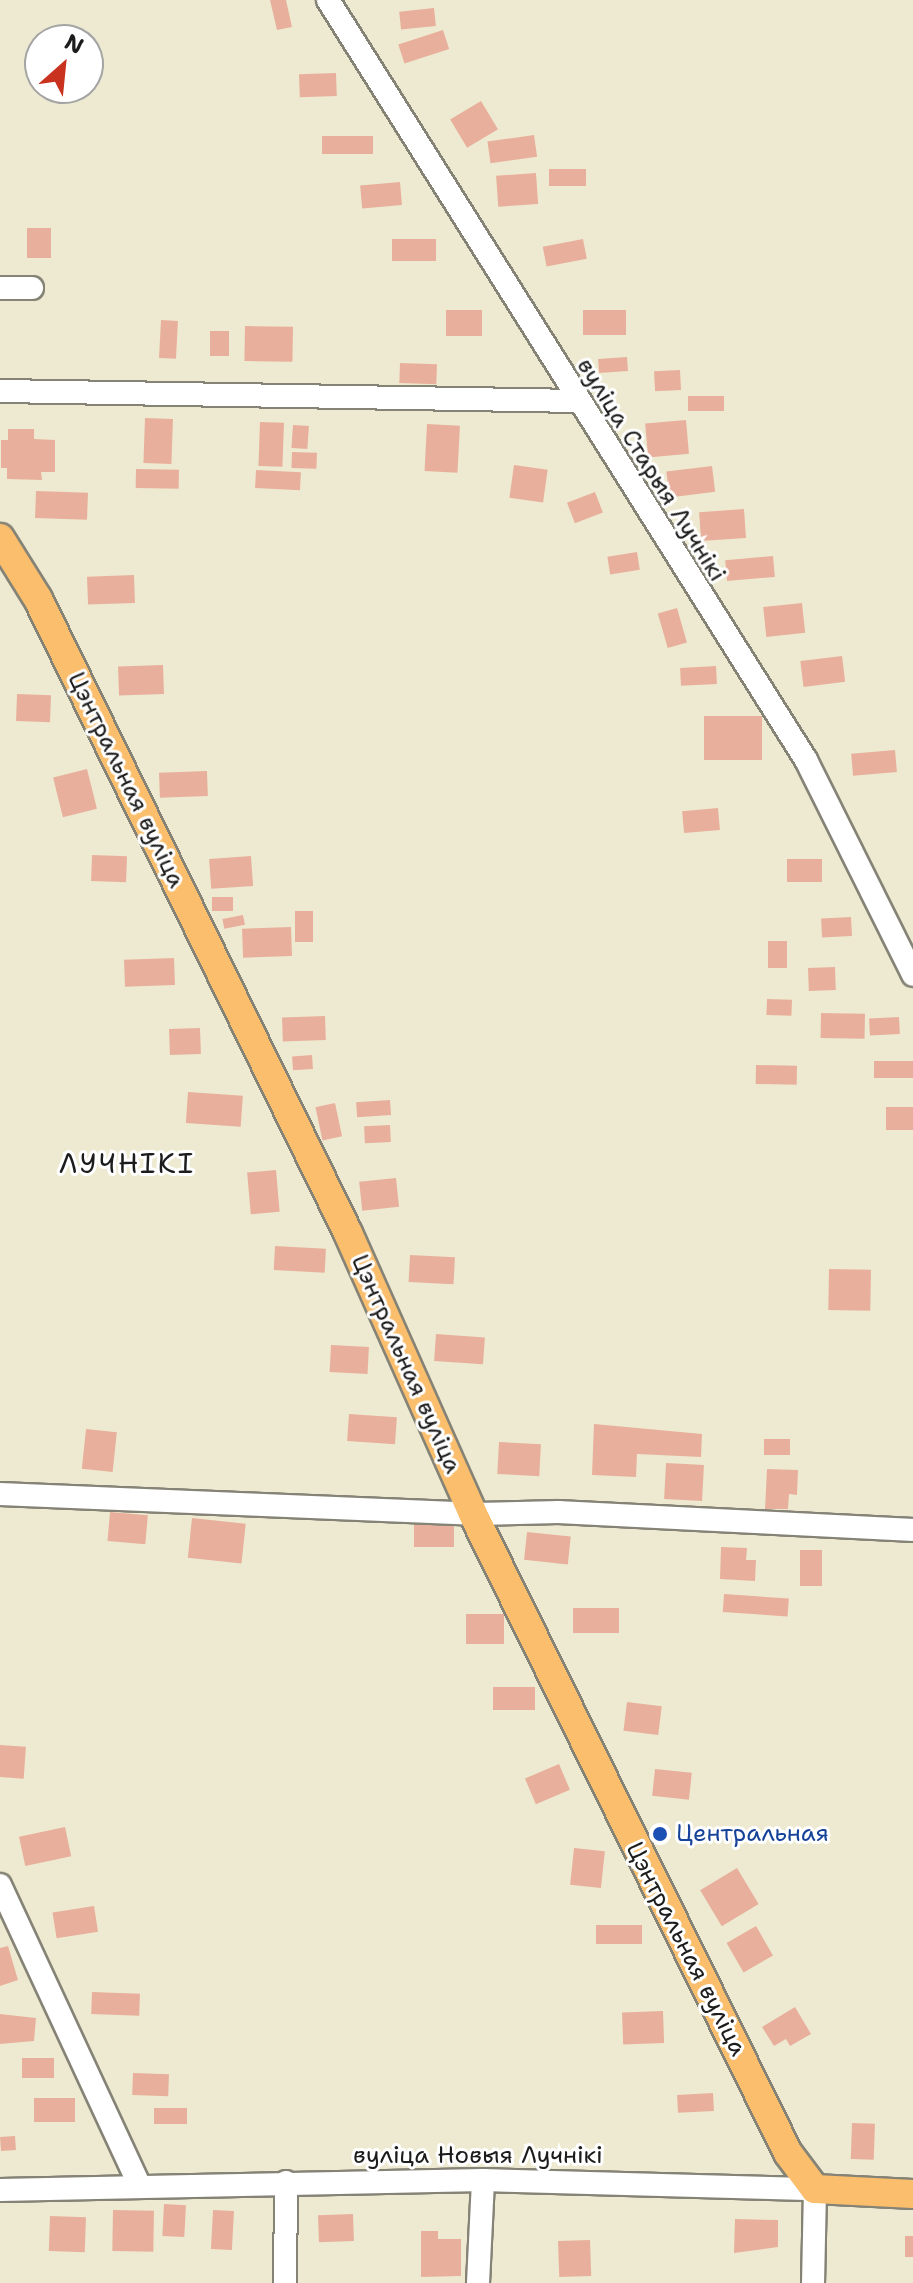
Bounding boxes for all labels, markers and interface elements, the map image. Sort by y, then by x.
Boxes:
north arrow [24,24,104,104]
text: N [60,27,89,61]
street label: вуліца Старыя Лучнікі [570,353,732,587]
street label: Цэнтральная вуліца [61,667,191,893]
district label: ЛУЧНІКІ [59,1146,195,1180]
street label: Цэнтральная вуліца [345,1250,467,1478]
place label: Центральная [676,1820,829,1848]
marker: Центральная [651,1825,669,1843]
street label: Цэнтральная вуліца [620,1837,752,2061]
street label: вуліца Новыя Лучнікі [353,2142,603,2170]

